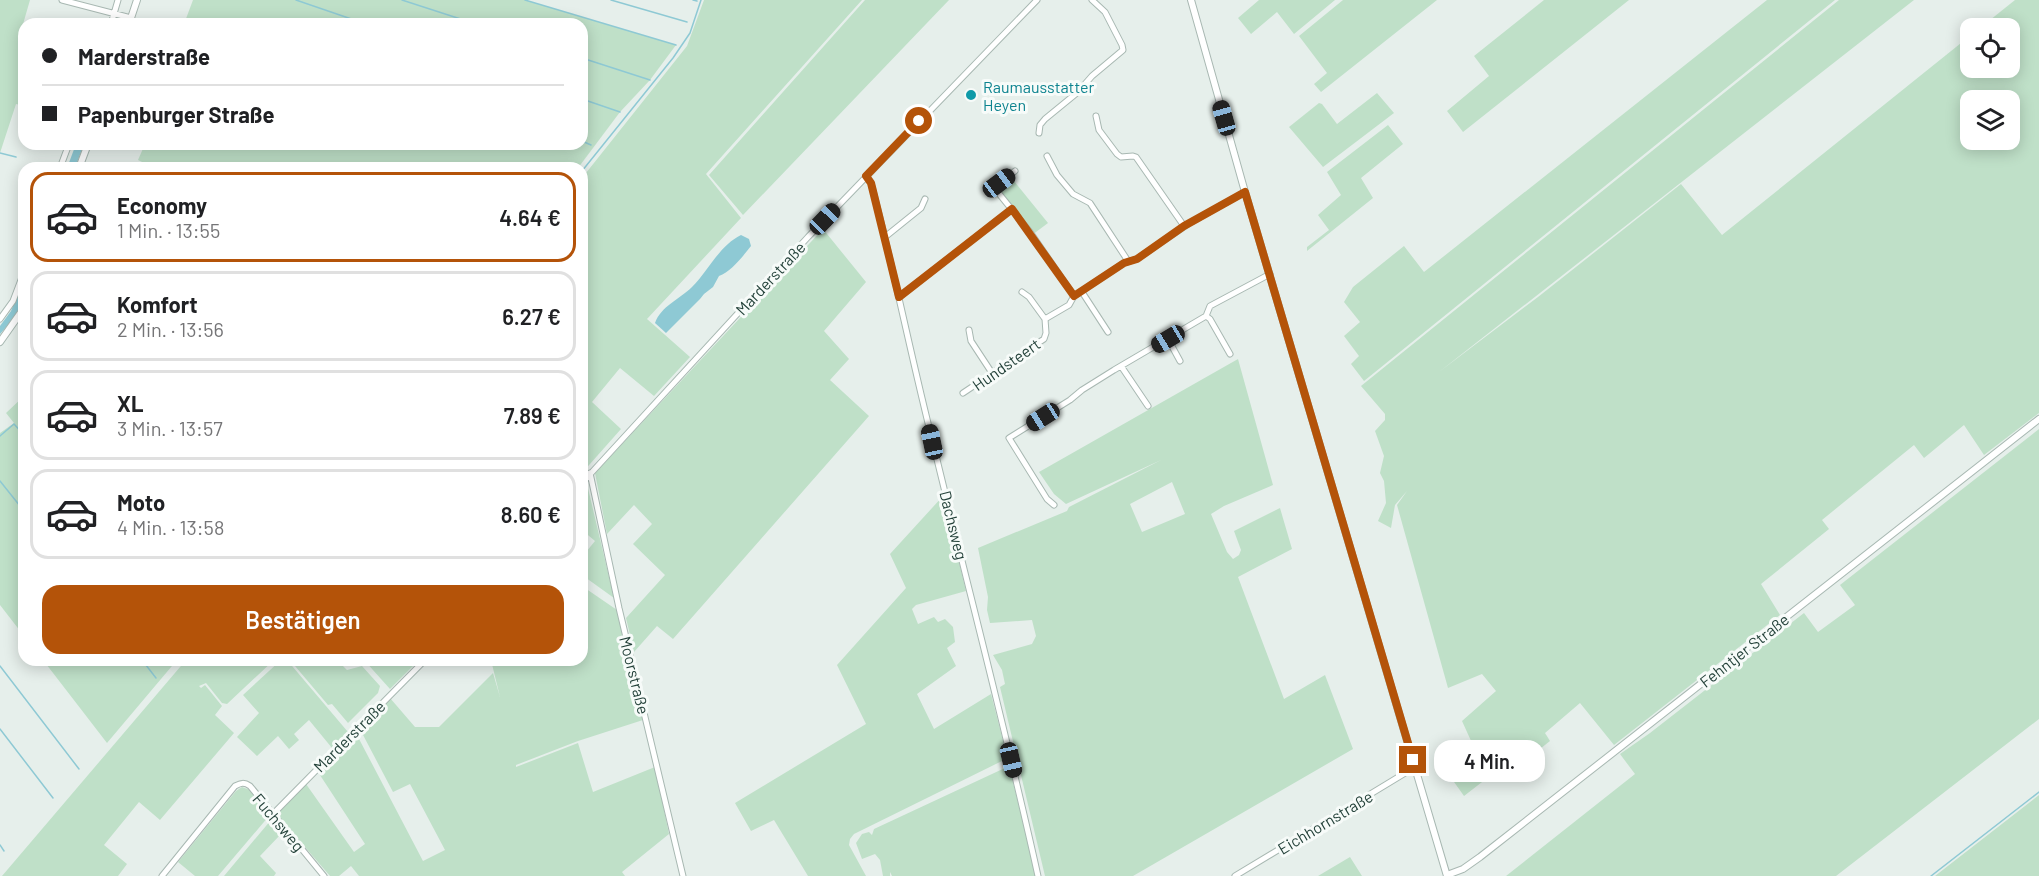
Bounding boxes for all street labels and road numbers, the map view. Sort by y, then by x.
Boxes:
street label: Marderstraße [731,237,809,319]
street label: Hundsteert [968,334,1044,394]
street label: Dachsweg [936,489,972,561]
street label: Fehntjer Straße [1696,609,1792,691]
street label: Moorstraße [616,634,654,716]
street label: Marderstraße [309,696,389,776]
street label: Eichhornstraße [1274,786,1376,858]
street label: Fuchsweg [249,789,309,855]

